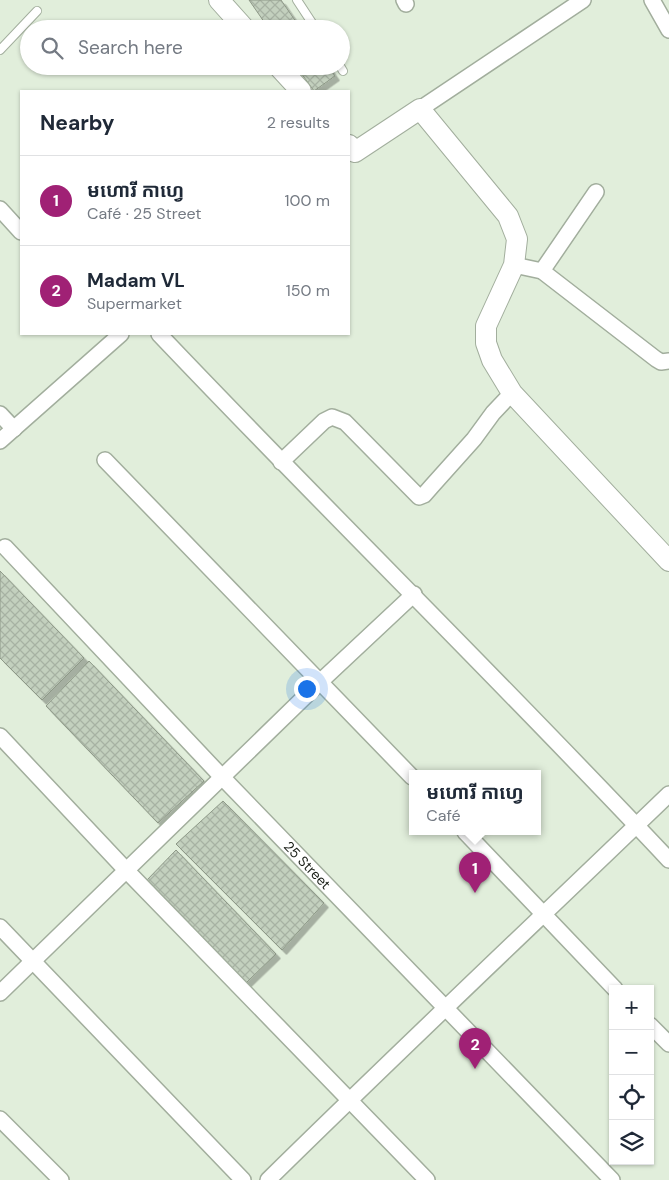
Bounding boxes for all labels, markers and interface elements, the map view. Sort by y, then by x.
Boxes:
search box [20,20,350,75]
icon: search [38,34,66,62]
text: Search here [78,35,183,60]
text: Nearby [40,109,114,137]
text: 2 results [267,112,330,133]
text: មហោរី កាហ្វេ [87,178,184,203]
text: 1 [53,190,59,211]
text: 100 m [285,190,330,211]
text: Café · 25 Street [87,203,202,224]
text: Madam VL [87,268,185,293]
text: 2 [51,280,61,301]
text: 150 m [286,280,330,301]
text: Supermarket [87,293,182,314]
your location [294,676,320,702]
popup [409,770,541,835]
text: មហោរី កាហ្វេ [426,780,524,805]
text: Café [426,805,461,826]
street label: 25 Street [280,837,335,893]
pin: 1 [459,852,491,893]
map controls [609,985,654,1165]
button: + [609,985,654,1030]
pin: 2 [459,1028,491,1069]
button: − [609,1030,654,1075]
button: locate [609,1075,654,1120]
button: layers [609,1120,654,1165]

